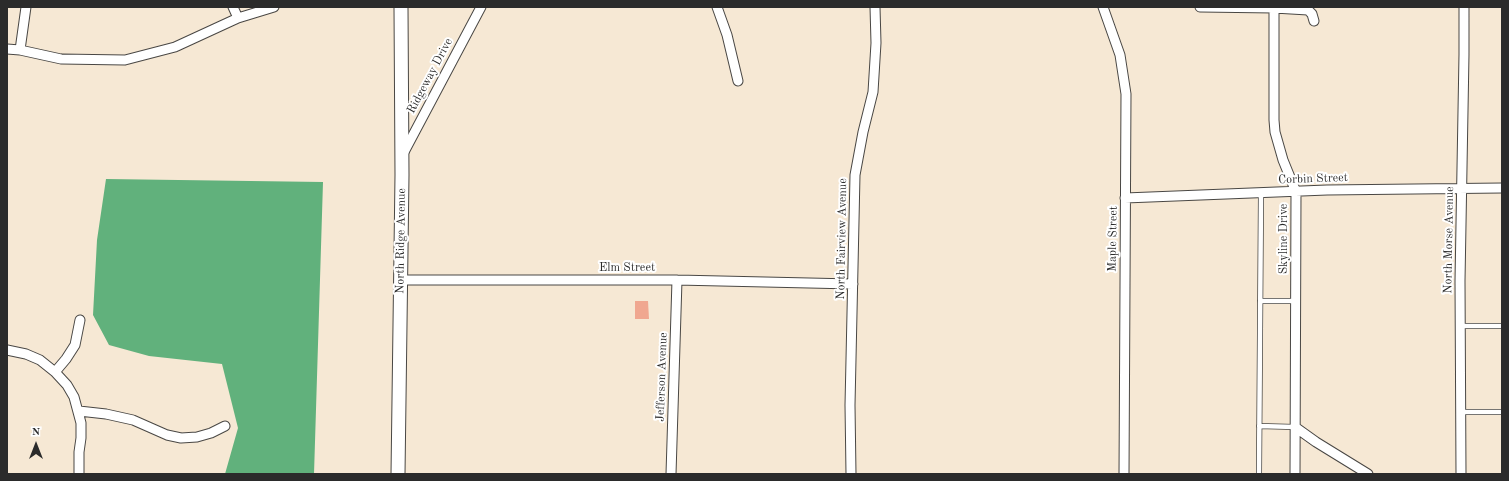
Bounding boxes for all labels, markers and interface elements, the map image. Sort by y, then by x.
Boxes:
street label: Ridgeway Drive [404,36,456,116]
street label: Corbin Street [1278,171,1348,187]
street label: North Fairview Avenue [834,178,850,300]
street label: North Morse Avenue [1441,186,1457,294]
street label: North Ridge Avenue [393,188,409,294]
street label: Skyline Drive [1277,204,1291,274]
street label: Maple Street [1105,206,1121,272]
street label: Elm Street [599,261,655,275]
street label: Jefferson Avenue [653,332,671,422]
north arrow [16,425,56,465]
text: N [32,427,40,438]

